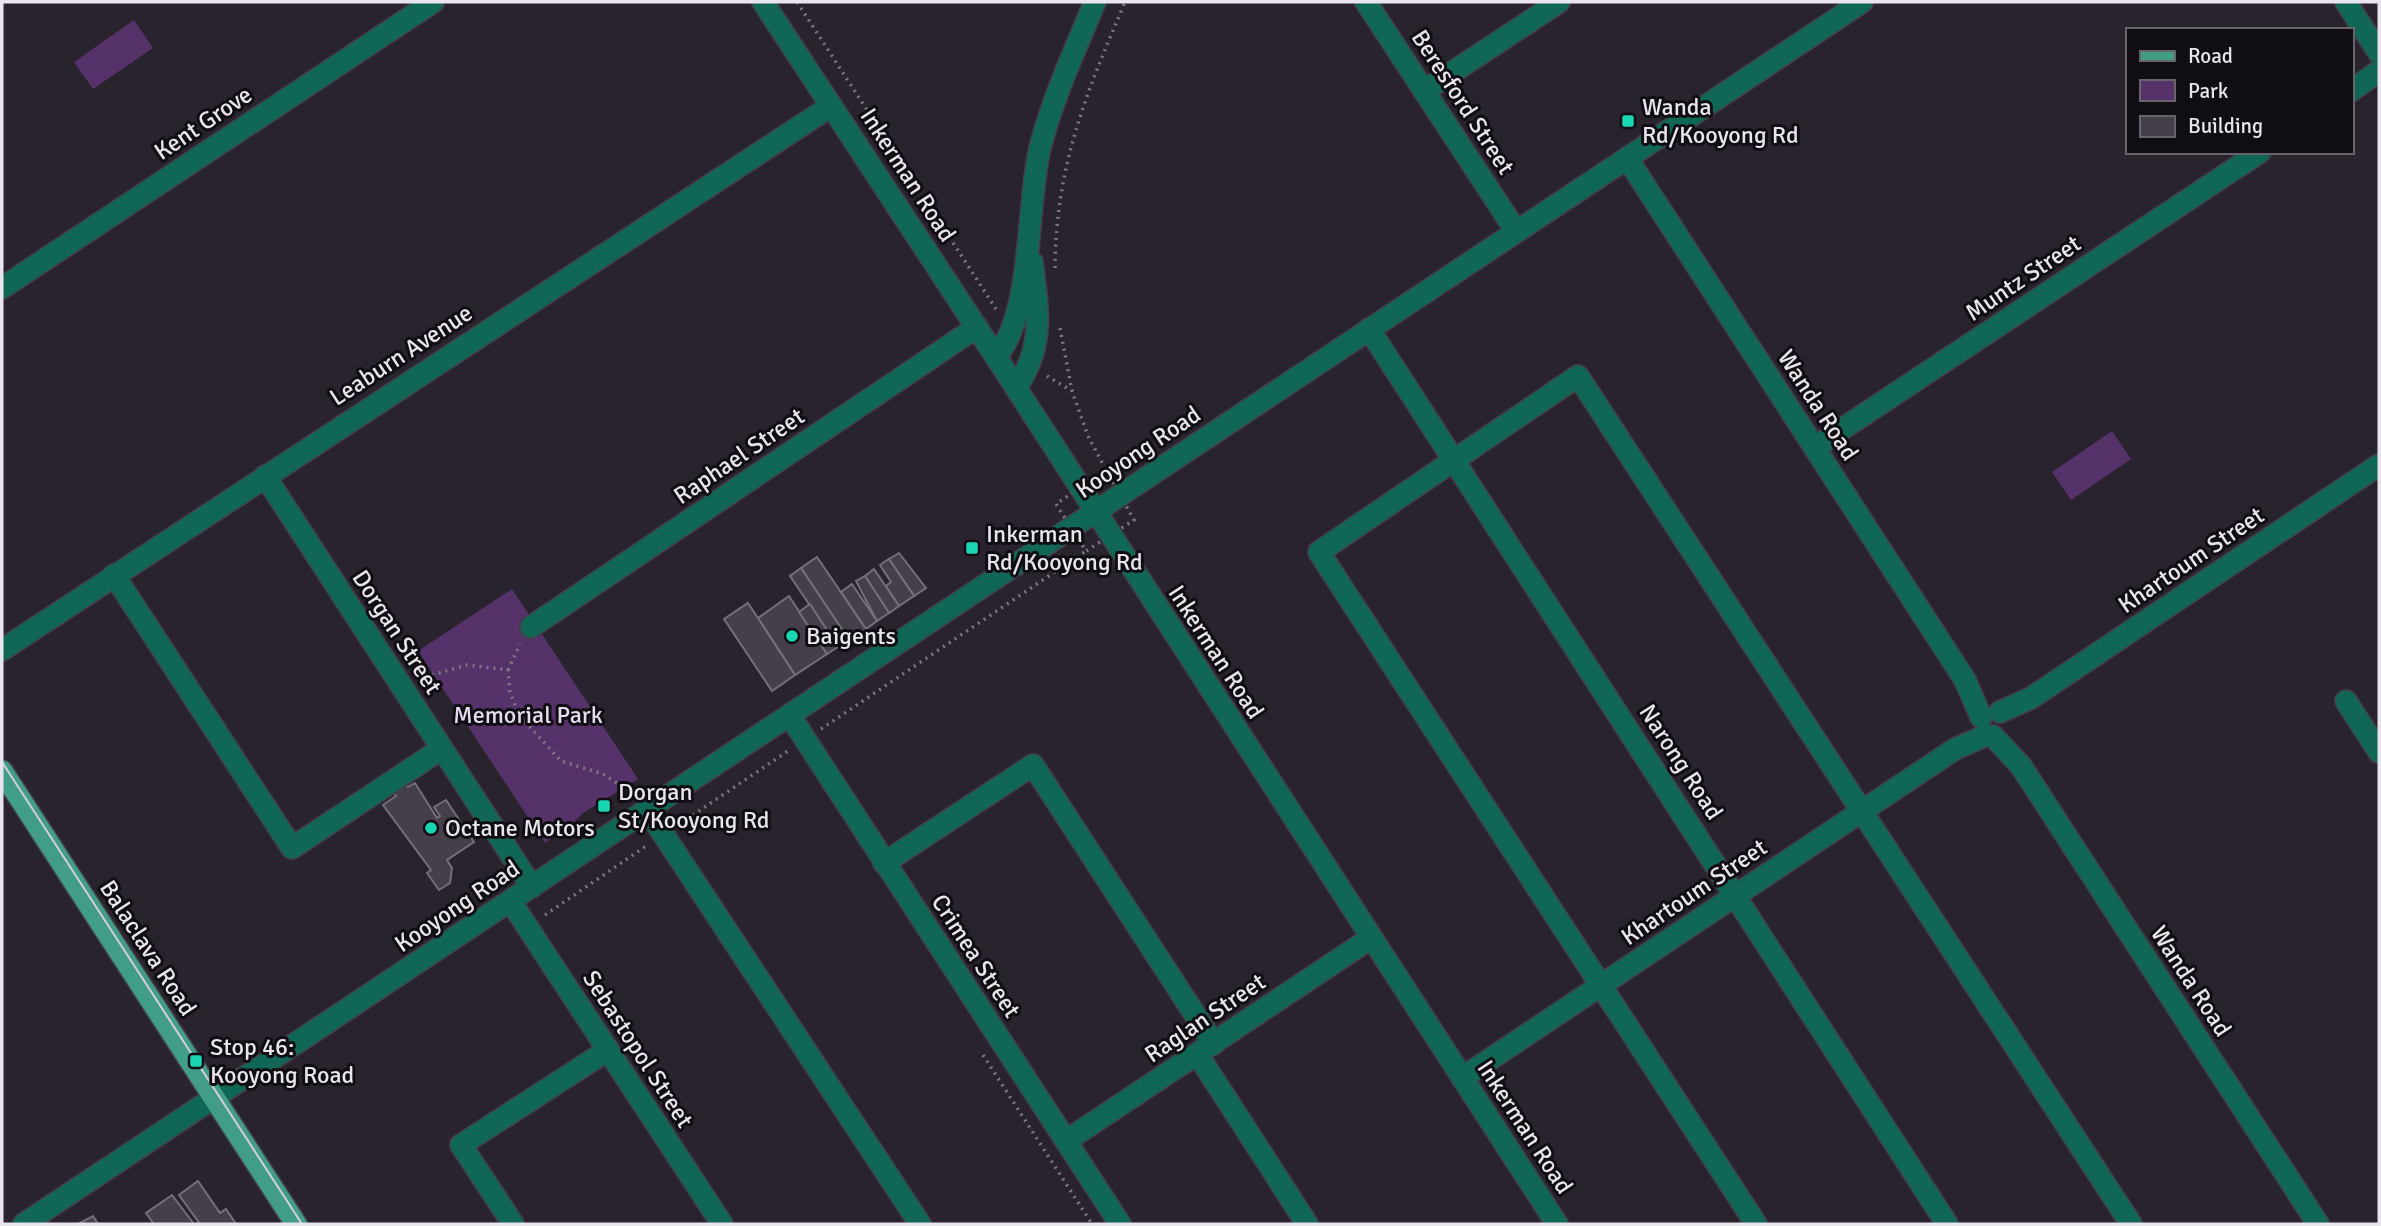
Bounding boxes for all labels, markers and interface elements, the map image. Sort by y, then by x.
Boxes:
street label: Beresford Street [1405,24,1521,180]
legend [2126,28,2353,154]
text: Road [2188,43,2233,69]
text: Park [2188,78,2229,104]
street label: Kent Grove [148,79,258,167]
place label: Wanda Rd/Kooyong Rd [1642,92,1799,150]
street label: Inkerman Road [854,102,962,248]
marker: Wanda Rd/Kooyong Rd [1620,113,1636,129]
text: Building [2188,113,2263,139]
street label: Muntz Street [1960,228,2086,328]
street label: Leaburn Avenue [324,298,478,412]
street label: Wanda Road [1771,344,1865,466]
street label: Kooyong Road [1070,399,1206,505]
street label: Raphael Street [668,401,810,511]
street label: Khartoum Street [2112,500,2270,620]
place label: Inkerman Rd/Kooyong Rd [986,519,1143,577]
marker: Inkerman Rd/Kooyong Rd [964,540,980,556]
street label: Dorgan Street [346,564,448,700]
street label: Inkerman Road [1162,579,1270,725]
place label: Baigents [806,621,896,651]
marker: Baigents [784,628,800,644]
street label: Narong Road [1633,699,1729,825]
park label: Memorial Park [453,700,603,730]
place label: Dorgan St/Kooyong Rd [618,777,770,835]
marker: Dorgan St/Kooyong Rd [596,798,612,814]
place label: Octane Motors [445,813,595,843]
marker: Octane Motors [423,820,439,836]
street label: Khartoum Street [1615,832,1773,952]
street label: Kooyong Road [389,853,525,959]
street label: Balaclava Road [93,875,203,1021]
street label: Crimea Street [925,889,1027,1023]
street label: Wanda Road [2144,920,2238,1042]
street label: Sebastopol Street [576,965,700,1133]
street label: Raglan Street [1139,967,1271,1069]
place label: Stop 46: Kooyong Road [210,1032,354,1090]
marker: Stop 46: Kooyong Road [188,1053,204,1069]
street label: Inkerman Road [1471,1054,1579,1200]

